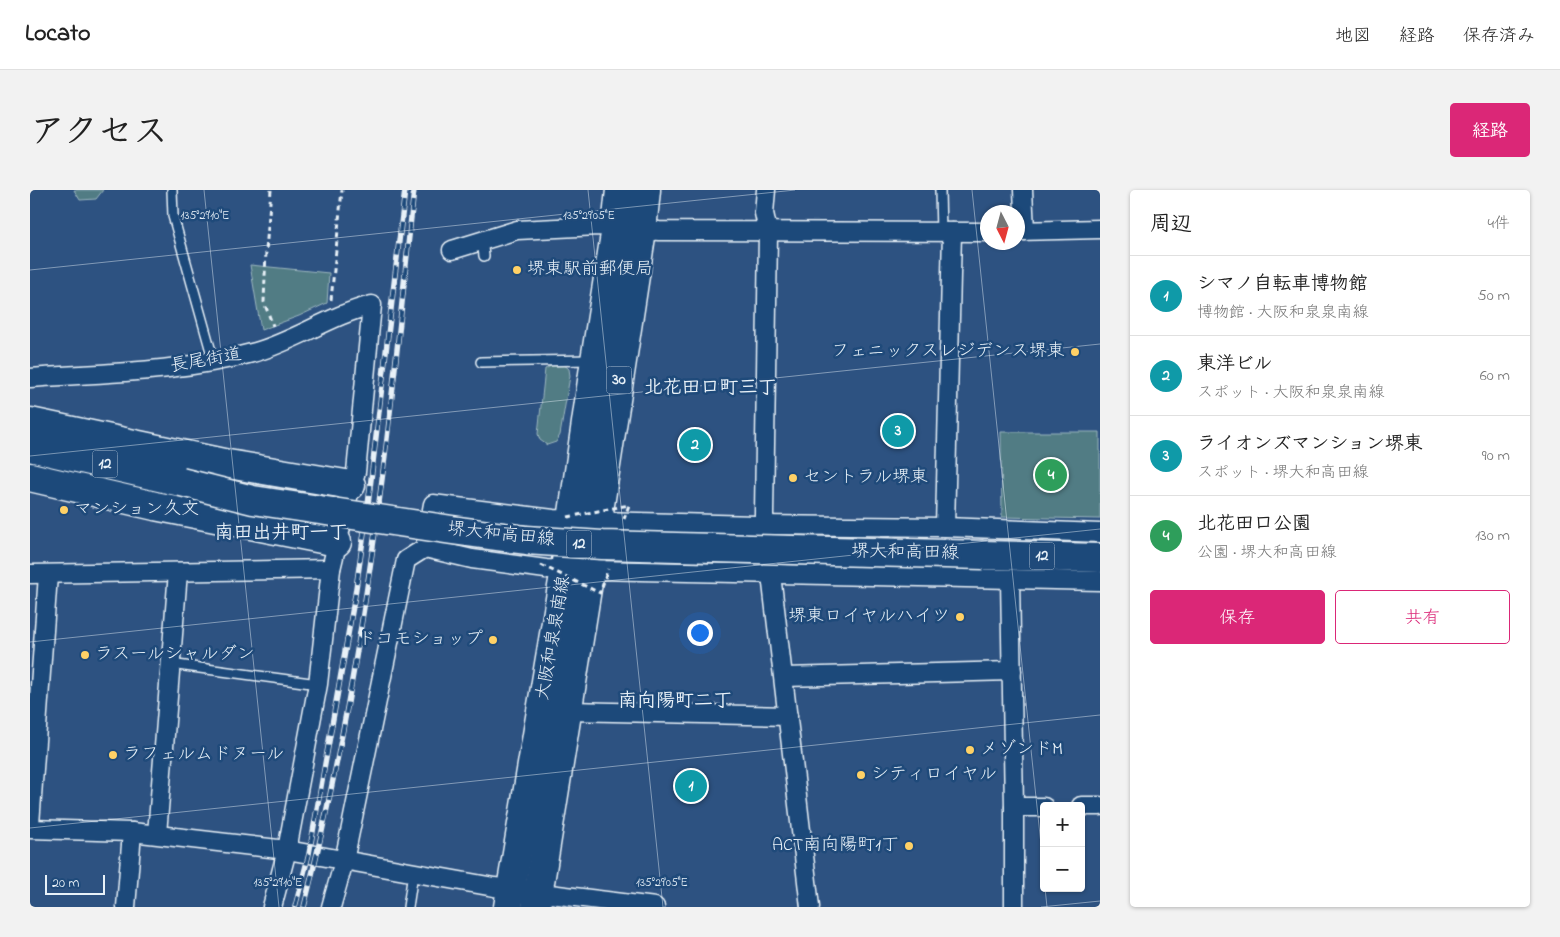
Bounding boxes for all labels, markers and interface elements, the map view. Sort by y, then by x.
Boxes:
text: Locato [25,17,91,52]
text: 地図 [1335,24,1371,50]
text: 経路 [1399,24,1435,50]
text: 保存済み [1463,24,1535,50]
button: 経路 [1450,103,1530,157]
text: アクセス [30,108,168,159]
north arrow [980,205,1025,250]
text: 135°29'10"E [181,207,229,225]
text: 135°29'05"E [563,207,615,225]
text: 周辺 [1150,210,1192,240]
text: 4件 [1487,212,1510,236]
place label: 堺東駅前郵便局 [527,257,653,283]
marker: 堺東駅前郵便局 [511,264,523,276]
text: シマノ自転車博物館 [1197,271,1368,298]
text: 1 [1163,284,1169,308]
text: 50 m [1478,284,1510,308]
text: 博物館 · 大阪和泉泉南線 [1197,301,1368,325]
place label: フェニックスレジデンス堺東 [831,339,1065,365]
street label: 長尾街道 [168,342,244,380]
marker: フェニックスレジデンス堺東 [1069,346,1081,358]
text: 東洋ビル [1197,351,1273,378]
text: 2 [1162,364,1170,388]
text: 60 m [1480,364,1510,388]
road number: 30 [606,366,632,394]
district label: 北花田口町三丁 [643,375,777,402]
text: スポット · 大阪和泉泉南線 [1197,381,1384,405]
pin: 3 [882,412,914,450]
pin: 2 [679,426,711,464]
text: ライオンズマンション堺東 [1197,431,1423,458]
text: 3 [1163,444,1169,468]
text: 90 m [1482,444,1510,468]
road number: 12 [92,450,118,478]
pin: 4 [1035,456,1067,494]
text: スポット · 堺大和高田線 [1197,461,1368,485]
place label: セントラル堺東 [803,465,928,491]
marker: セントラル堺東 [787,472,799,484]
place label: マンション久文 [74,497,199,523]
marker: マンション久文 [58,504,70,516]
text: 北花田口公園 [1197,511,1311,538]
street label: 堺大和高田線 [446,516,556,554]
district label: 南田出井町一丁 [214,520,348,547]
text: 4 [1163,524,1169,548]
text: 130 m [1475,524,1510,548]
road number: 12 [566,530,592,558]
street label: 堺大和高田線 [851,539,959,567]
text: 公園 · 堺大和高田線 [1197,541,1336,565]
road number: 12 [1030,542,1054,570]
street label: 大阪和泉泉南線 [530,574,578,702]
button: 保存 [1150,590,1325,644]
button: 共有 [1335,590,1510,644]
place label: 堺東ロイヤルハイツ [788,604,950,630]
marker: 堺東ロイヤルハイツ [954,611,966,623]
your location [687,620,713,646]
place label: ドコモショップ [358,627,483,653]
marker: ドコモショップ [487,634,499,646]
place label: ラスールシャルダン [95,642,255,668]
marker: ラスールシャルダン [79,649,91,661]
district label: 南向陽町二丁 [618,688,732,715]
place label: メゾンドM [980,737,1063,763]
place label: ラフェルムドヌール [123,742,284,768]
marker: メゾンドM [964,744,976,756]
marker: ラフェルムドヌール [107,749,119,761]
place label: シティロイヤル [871,762,997,788]
pin: 1 [675,767,707,805]
marker: シティロイヤル [855,769,867,781]
map controls [1040,802,1085,892]
button: + [1040,802,1085,847]
place label: ACT南向陽町1丁 [772,833,899,859]
marker: ACT南向陽町1丁 [903,840,915,852]
button: − [1040,847,1085,892]
scale bar [45,872,105,895]
text: 20 m [52,873,79,894]
text: 135°29'10"E [254,874,302,892]
text: 135°29'05"E [636,874,688,892]

